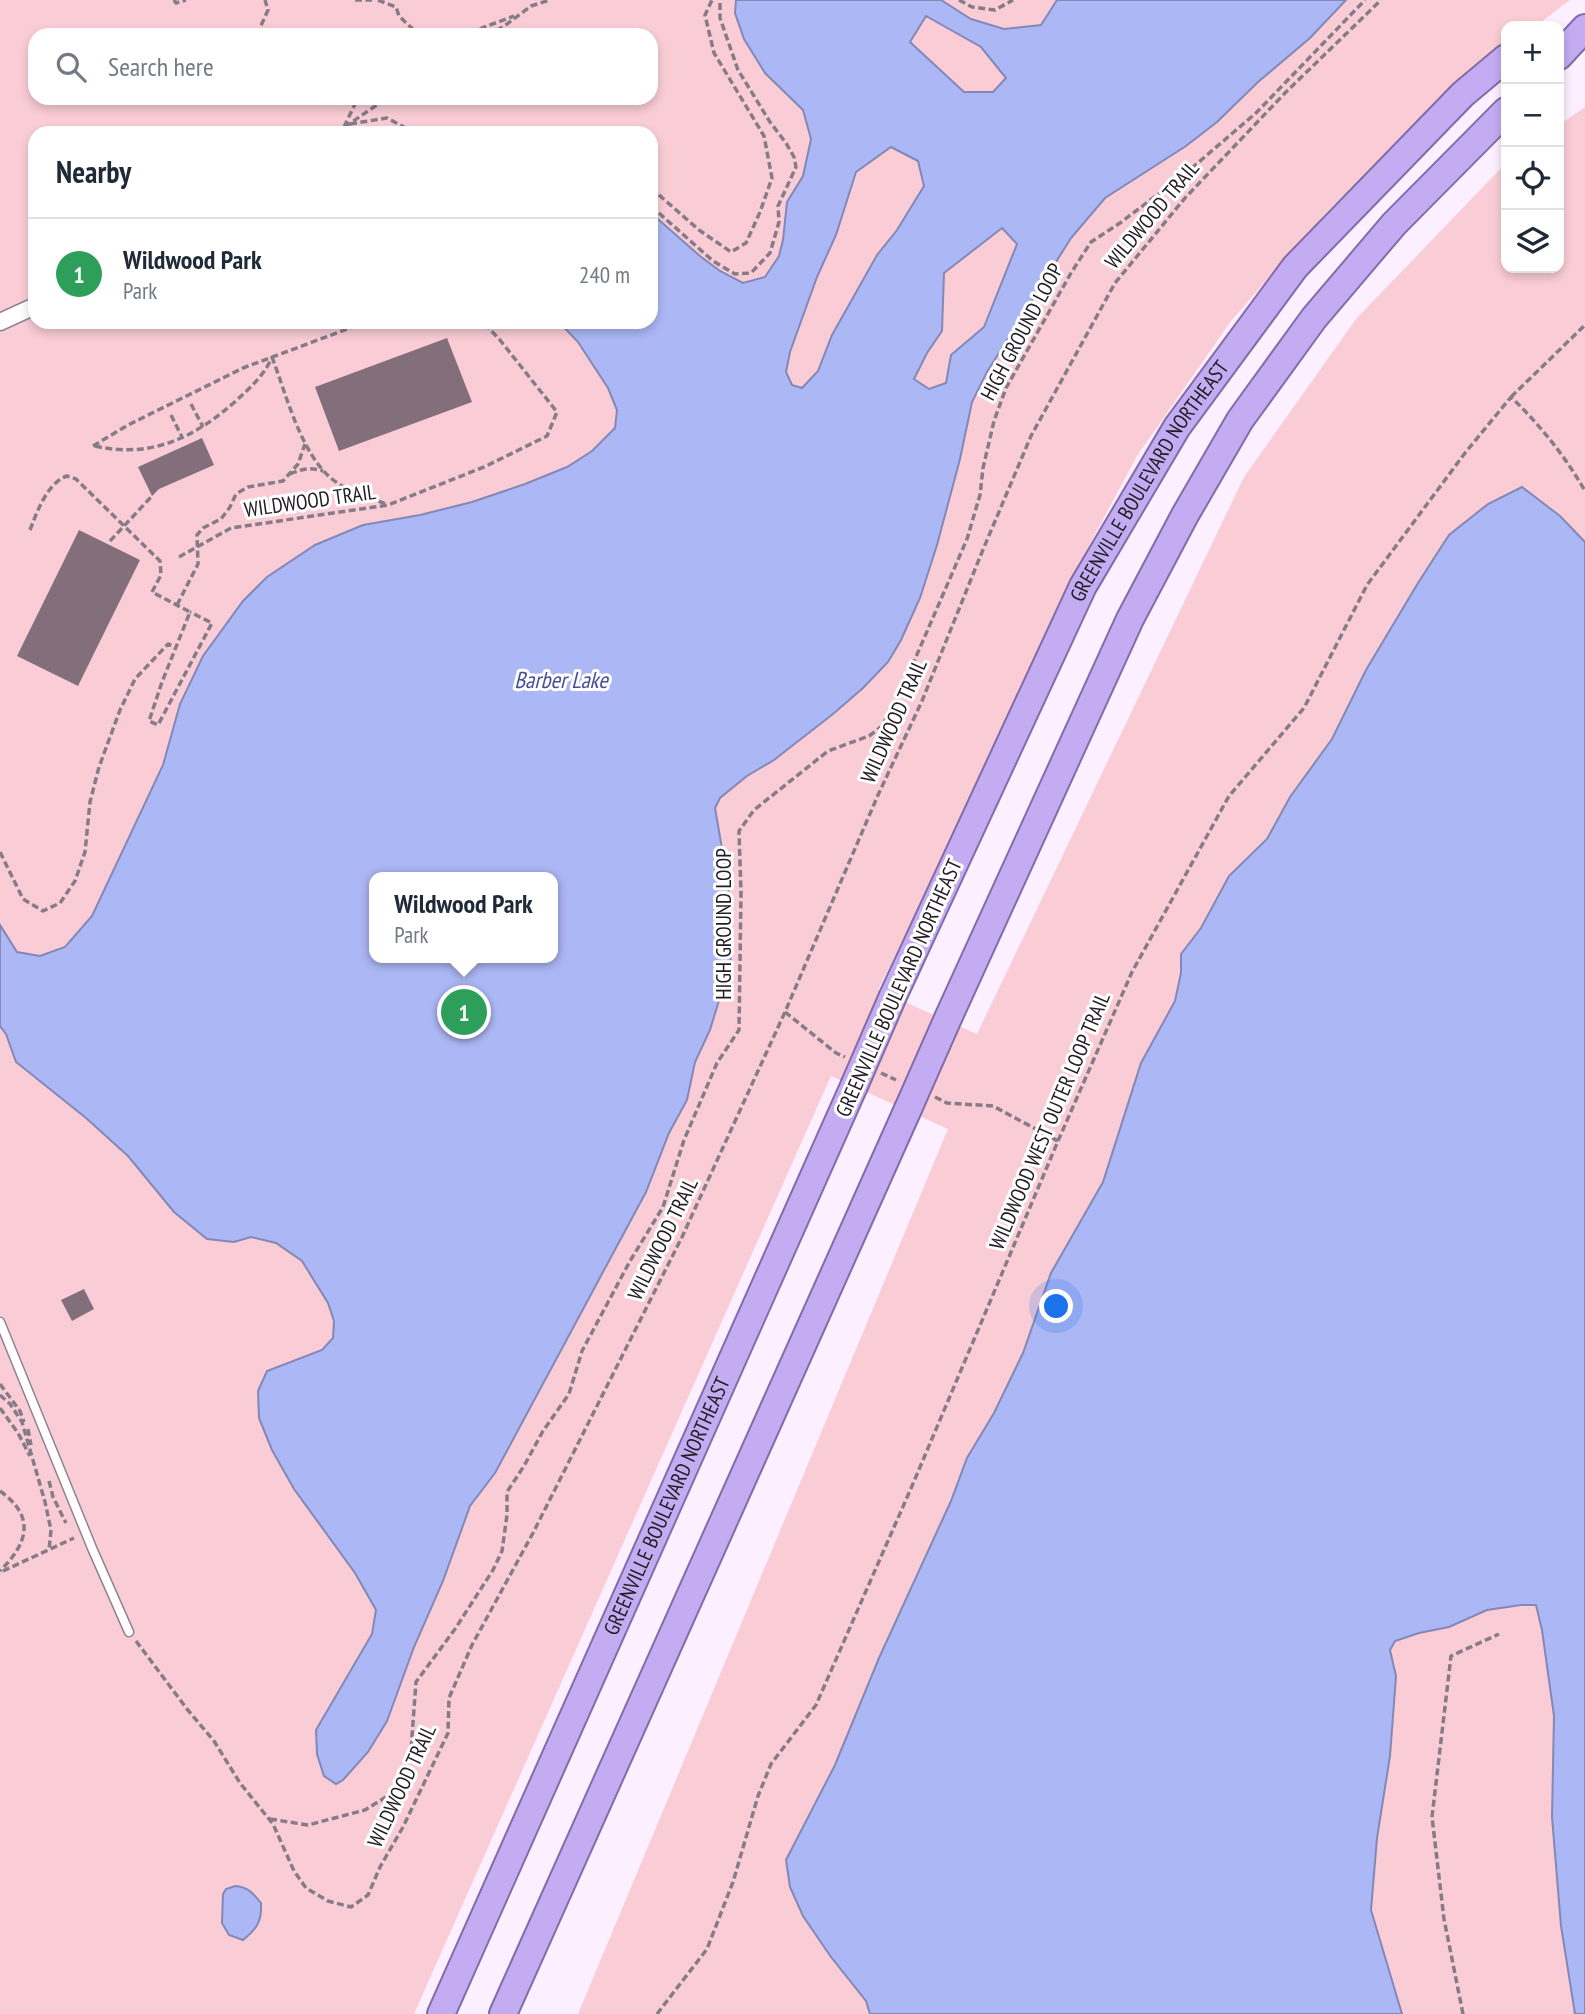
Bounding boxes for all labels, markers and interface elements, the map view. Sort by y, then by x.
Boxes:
map controls [1501,21,1564,273]
button: + [1501,21,1564,84]
search box [28,28,658,105]
icon: search [52,48,90,86]
text: Search here [108,50,214,83]
button: − [1501,84,1564,147]
button: locate [1501,147,1564,210]
text: Nearby [56,152,131,191]
street label: WILDWOOD TRAIL [1099,155,1205,274]
button: layers [1501,210,1564,273]
text: Wildwood Park [123,243,262,276]
street label: HIGH GROUND LOOP [974,259,1069,405]
text: 1 [74,260,85,289]
text: 240 m [579,260,630,289]
text: Park [123,276,157,305]
street label: GREENVILLE BOULEVARD NORTHEAST [1064,354,1235,606]
street label: WILDWOOD TRAIL [242,478,378,523]
street label: WILDWOOD TRAIL [854,654,933,787]
water label: Barber Lake [514,665,609,694]
street label: HIGH GROUND LOOP [710,848,737,1000]
street label: GREENVILLE BOULEVARD NORTHEAST [829,854,968,1121]
popup [369,872,558,963]
text: Wildwood Park [394,887,533,920]
text: Park [394,920,428,949]
pin: 1 [441,986,487,1038]
street label: WILDWOOD WEST OUTER LOOP TRAIL [983,988,1116,1253]
street label: WILDWOOD TRAIL [621,1173,704,1304]
your location [1039,1289,1073,1323]
street label: GREENVILLE BOULEVARD NORTHEAST [597,1372,736,1639]
street label: WILDWOOD TRAIL [361,1720,442,1852]

